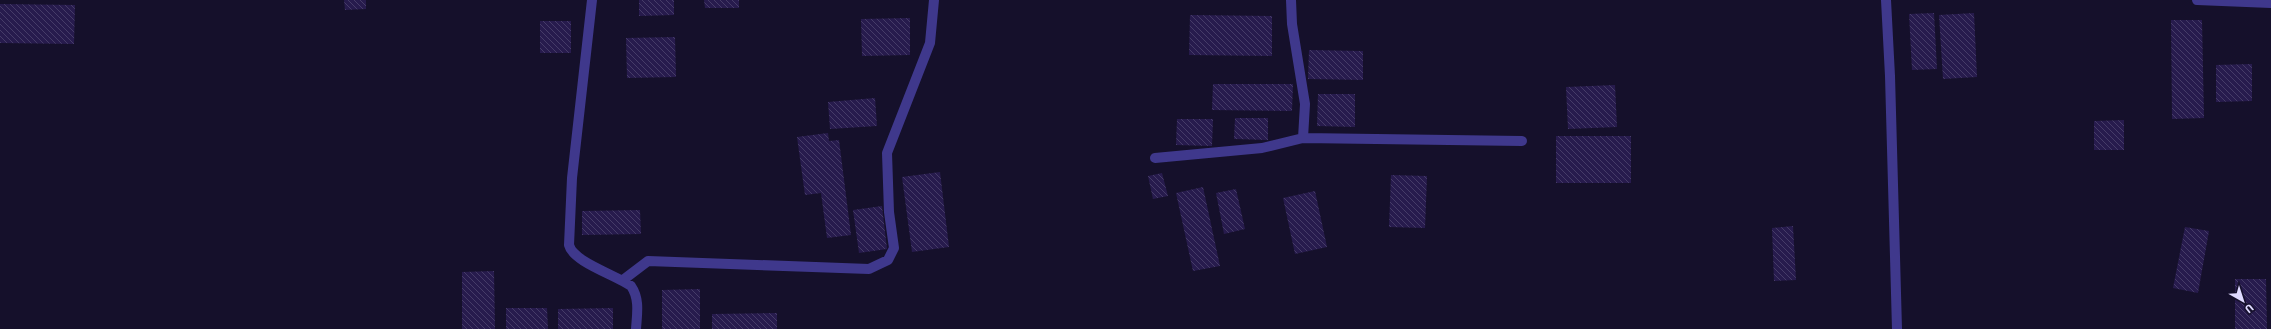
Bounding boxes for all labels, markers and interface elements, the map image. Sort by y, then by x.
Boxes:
north arrow [2223,281,2263,321]
text: U [2242,301,2256,316]

